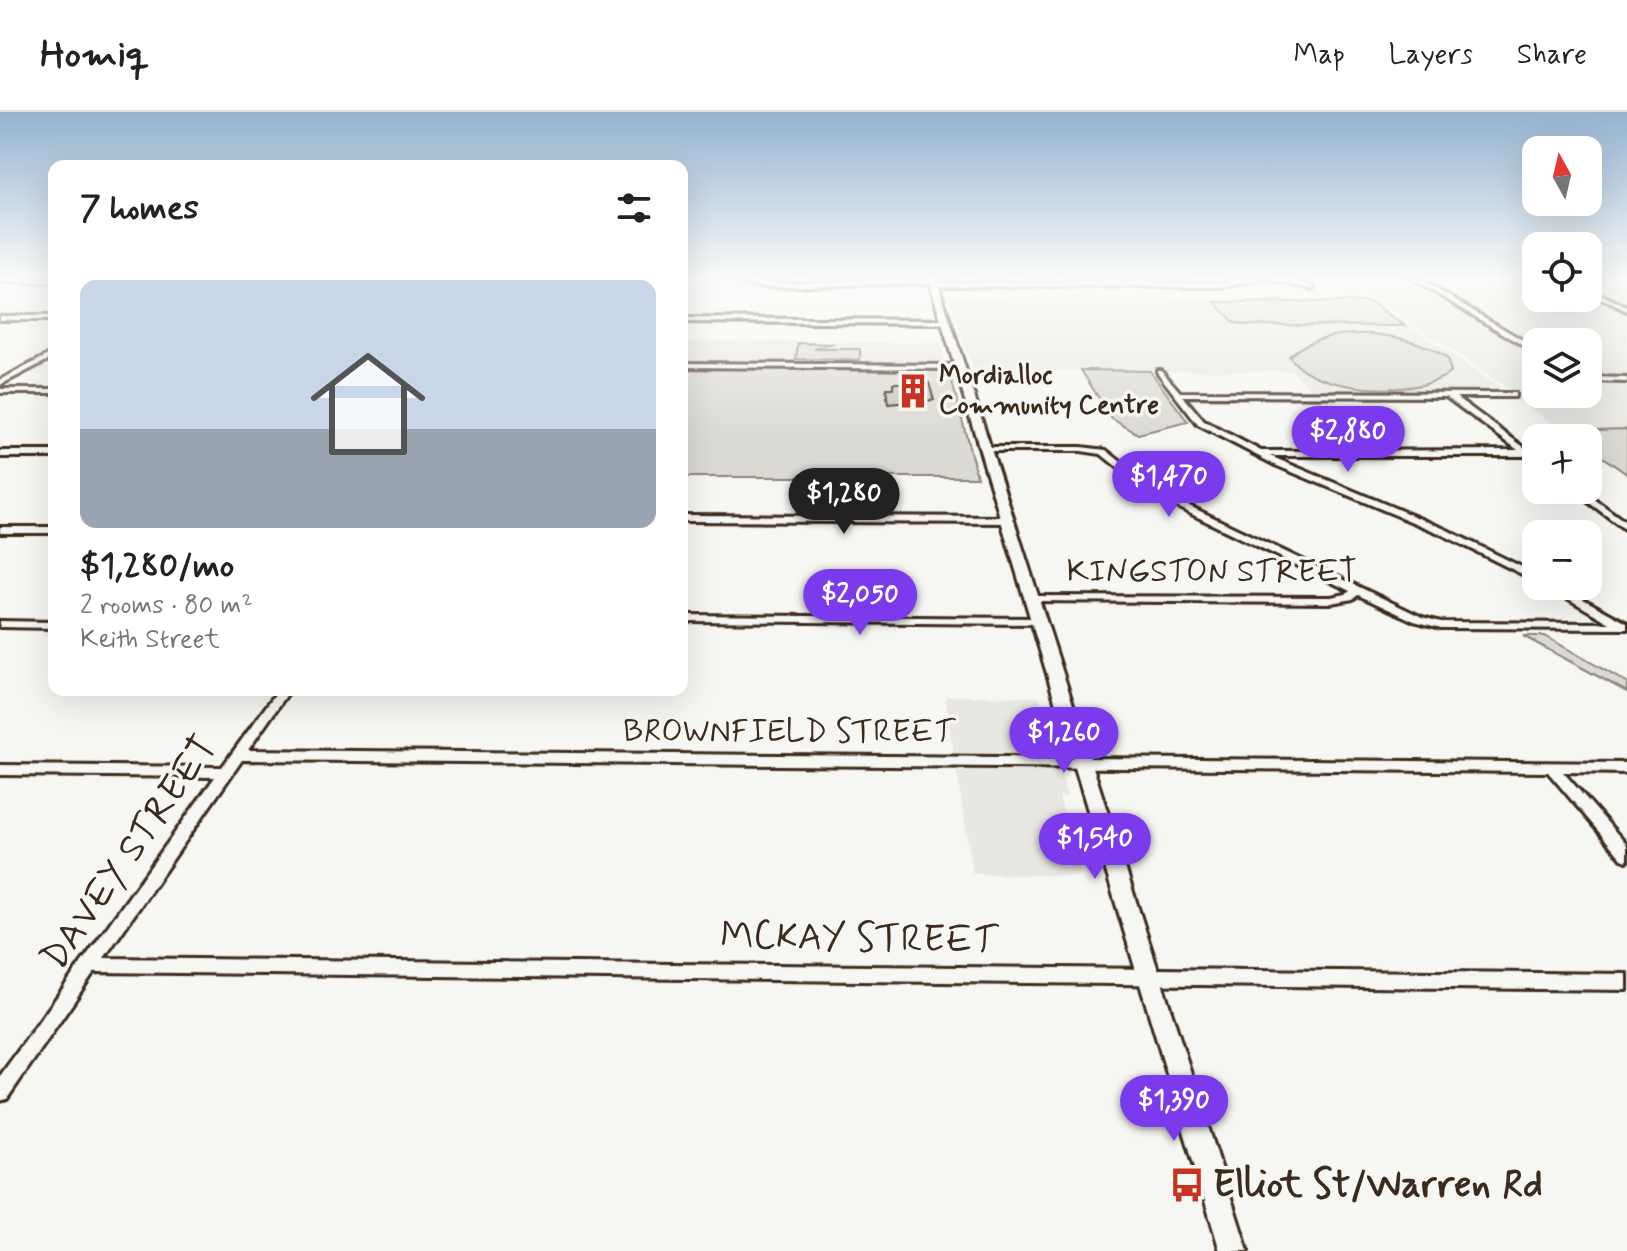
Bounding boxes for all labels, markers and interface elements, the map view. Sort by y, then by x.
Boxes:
text: Homiq [40,31,149,80]
text: Map [1294,37,1345,74]
text: Layers [1389,37,1473,74]
text: Share [1517,37,1587,74]
north arrow [1522,136,1602,216]
map controls [1522,136,1602,600]
text: 7 homes [80,186,199,231]
icon: filters [612,186,656,230]
button: locate [1522,232,1602,312]
button: layers [1522,328,1602,408]
icon: home [296,332,440,476]
place label: Mordialloc Community Centre [939,359,1159,423]
building icon: Mordialloc Community Centre [894,372,932,410]
pin: $2,880 [1283,406,1413,474]
text: $2,880 [1310,415,1386,449]
button: + [1522,424,1602,504]
pin: $1,470 [1104,451,1234,519]
text: $1,470 [1130,460,1208,494]
pin: $1,280 [779,468,909,536]
text: $1,280 [807,477,881,511]
button: − [1522,520,1602,600]
text: $1,280/mo [80,544,234,589]
street label: KINGSTON STREET [1067,551,1357,593]
pin: $2,050 [795,569,925,637]
text: $2,050 [821,578,899,612]
text: 2 rooms · 80 m² [80,589,253,623]
text: Keith Street [80,623,220,657]
pin: $1,260 [999,707,1129,775]
street label: BROWNFIELD STREET [623,711,956,753]
text: $1,260 [1027,716,1101,750]
street label: DAVEY STREET [31,726,229,980]
pin: $1,540 [1030,813,1160,881]
text: $1,540 [1057,822,1133,856]
street label: MCKAY STREET [720,912,999,966]
pin: $1,390 [1109,1075,1239,1143]
text: $1,390 [1138,1084,1210,1118]
place label: Elliot St/Warren Rd [1213,1161,1543,1210]
bus stop icon: Elliot St/Warren Rd [1168,1166,1206,1204]

